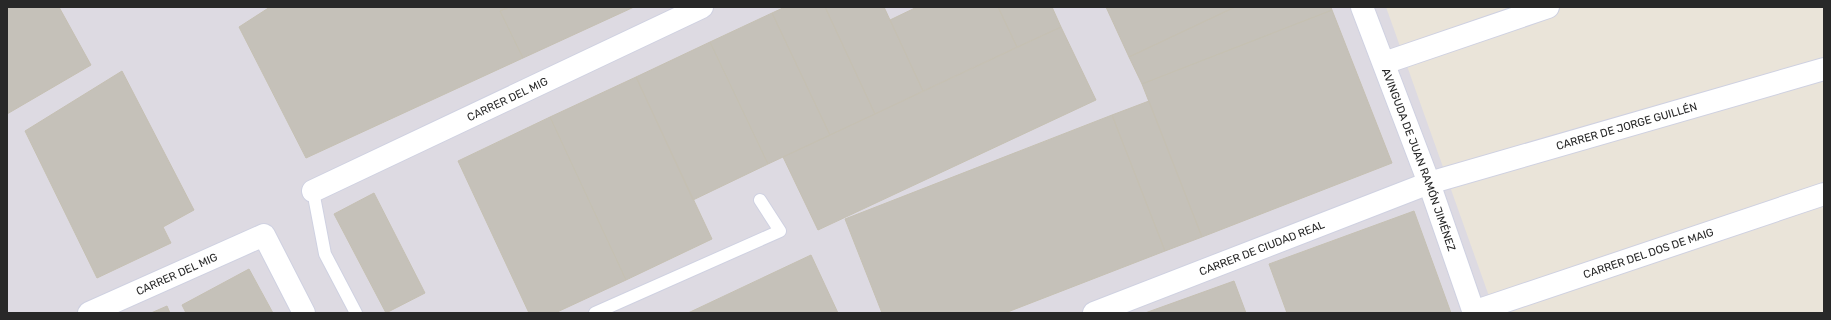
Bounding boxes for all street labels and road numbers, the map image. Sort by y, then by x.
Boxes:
street label: AVINGUDA DE JUAN RAMÓN JIMÉNEZ [1379,66,1459,253]
street label: CARRER DEL MIG [465,74,550,124]
street label: CARRER DE JORGE GUILLÉN [1555,99,1699,152]
street label: CARRER DE CIUDAD REAL [1197,218,1326,278]
street label: CARRER DEL DOS DE MAIG [1581,225,1715,281]
street label: CARRER DEL MIG [134,250,219,298]

